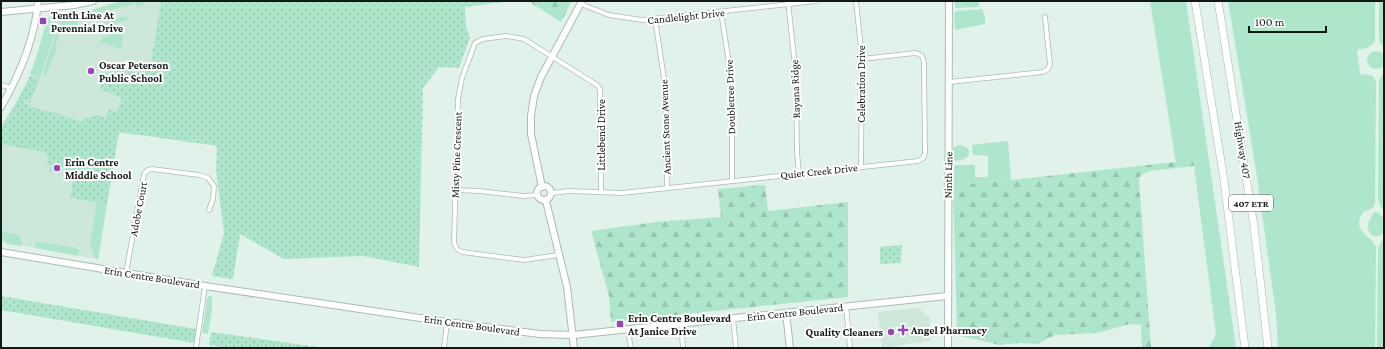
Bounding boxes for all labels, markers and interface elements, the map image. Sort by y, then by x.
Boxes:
street label: Candlelight Drive [647,6,725,27]
scale bar [1249,8,1326,34]
place label: Tenth Line At Perennial Drive [51,9,123,34]
text: 100 m [1255,15,1285,29]
marker: Tenth Line At Perennial Drive [38,16,48,26]
street label: Celebration Drive [855,45,867,123]
place label: Oscar Peterson Public School [99,59,169,84]
street label: Doubletree Drive [723,59,737,135]
street label: Rayana Ridge [788,59,803,119]
marker: Oscar Peterson Public School [86,66,96,76]
street label: Ancient Stone Avenue [657,79,673,175]
street label: Littlebend Drive [595,99,607,171]
street label: Misty Pine Crescent [448,111,465,198]
street label: Highway 407 [1232,120,1253,180]
street label: Ninth Line [942,151,954,198]
place label: Erin Centre Middle School [65,156,132,181]
street label: Quiet Creek Drive [780,161,858,181]
marker: Erin Centre Middle School [52,163,62,173]
street label: Adobe Court [127,180,149,237]
road number: 407 ETR [1229,195,1273,211]
street label: Erin Centre Boulevard [103,264,201,291]
street label: Erin Centre Boulevard [746,301,844,323]
street label: Erin Centre Boulevard [423,312,521,338]
place label: Erin Centre Boulevard At Janice Drive [627,312,731,337]
marker: Erin Centre Boulevard At Janice Drive [615,319,625,329]
place label: Angel Pharmacy [910,324,988,336]
marker: Angel Pharmacy [898,325,908,335]
place label: Quality Cleaners [806,326,884,338]
marker: Quality Cleaners [886,327,896,337]

